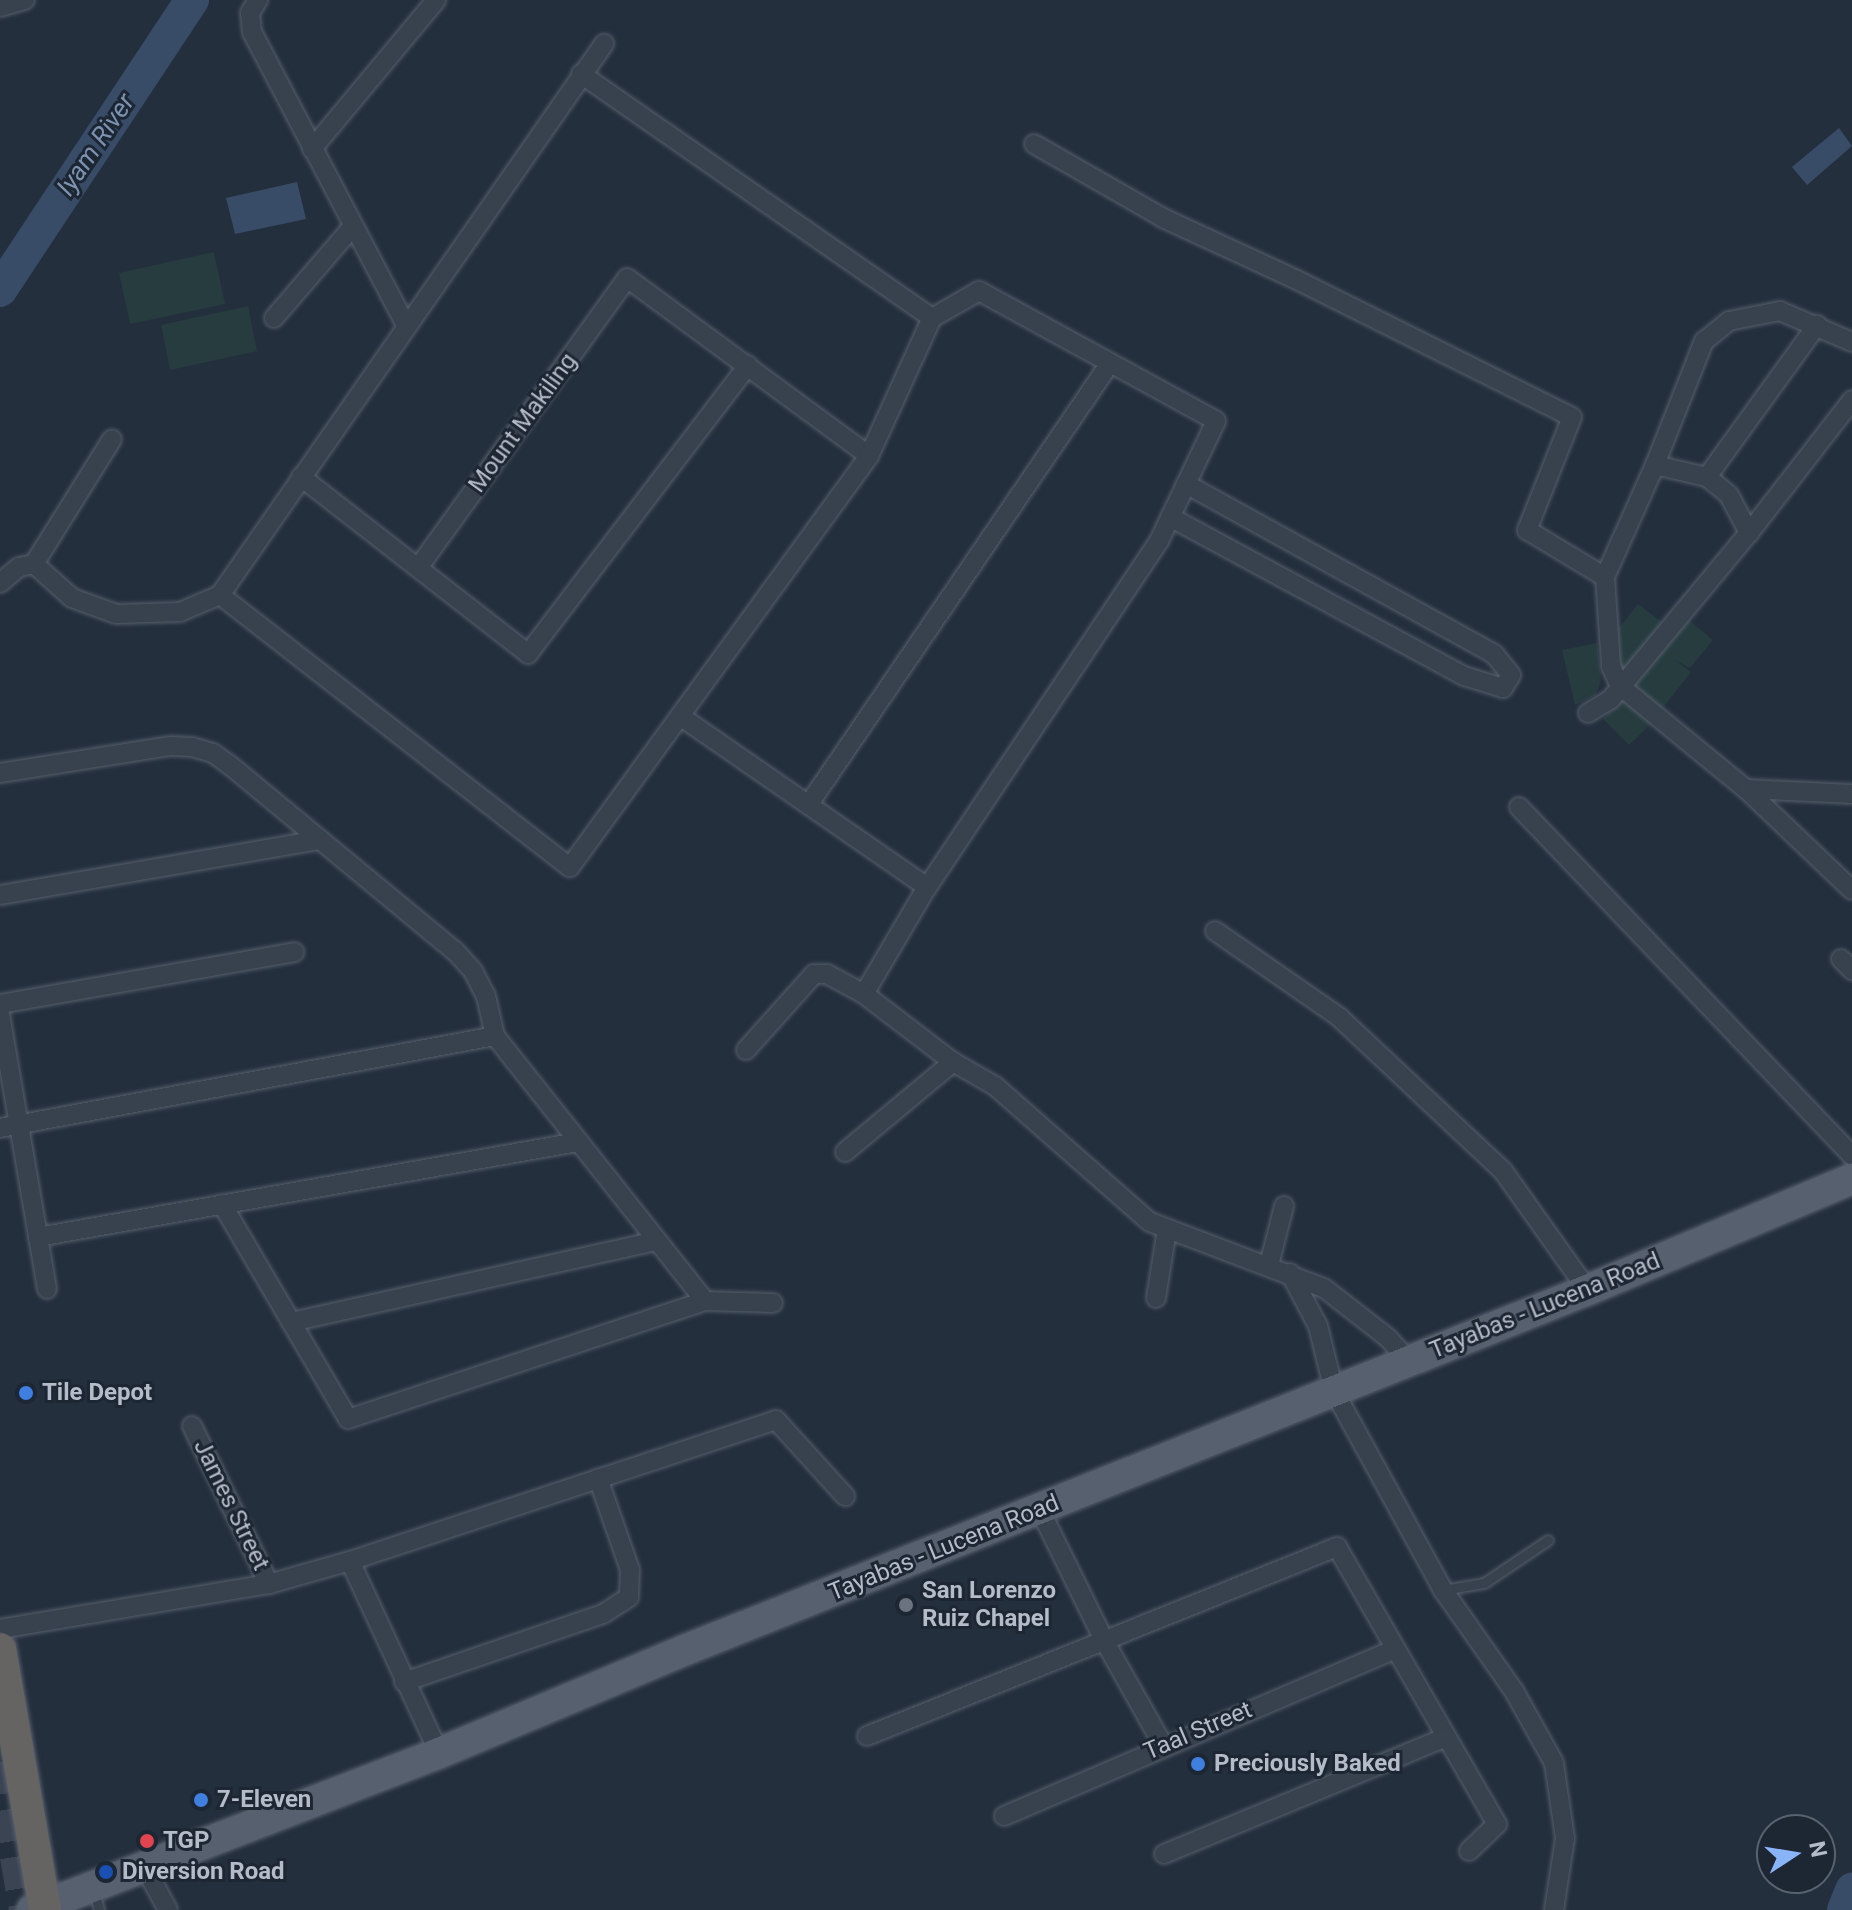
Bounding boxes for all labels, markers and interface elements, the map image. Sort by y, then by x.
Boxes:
water label: Iyam River [51,88,141,202]
street label: Mount Makiling [463,348,583,498]
street label: Tayabas - Lucena Road [1426,1247,1664,1365]
place label: Tile Depot [42,1379,152,1407]
marker: Tile Depot [17,1384,35,1402]
street label: James Street [187,1435,275,1575]
street label: Tayabas - Lucena Road [825,1489,1063,1607]
place label: San Lorenzo Ruiz Chapel [922,1577,1056,1633]
marker: San Lorenzo Ruiz Chapel [897,1596,915,1614]
street label: Taal Street [1140,1695,1256,1767]
place label: Preciously Baked [1214,1750,1401,1778]
marker: Preciously Baked [1189,1755,1207,1773]
place label: 7-Eleven [217,1786,311,1814]
marker: 7-Eleven [192,1791,210,1809]
north arrow [1756,1814,1836,1894]
place label: TGP [163,1827,209,1855]
marker: TGP [138,1832,156,1850]
text: N [1804,1839,1832,1860]
place label: Diversion Road [122,1858,285,1886]
marker: Diversion Road [97,1863,115,1881]

